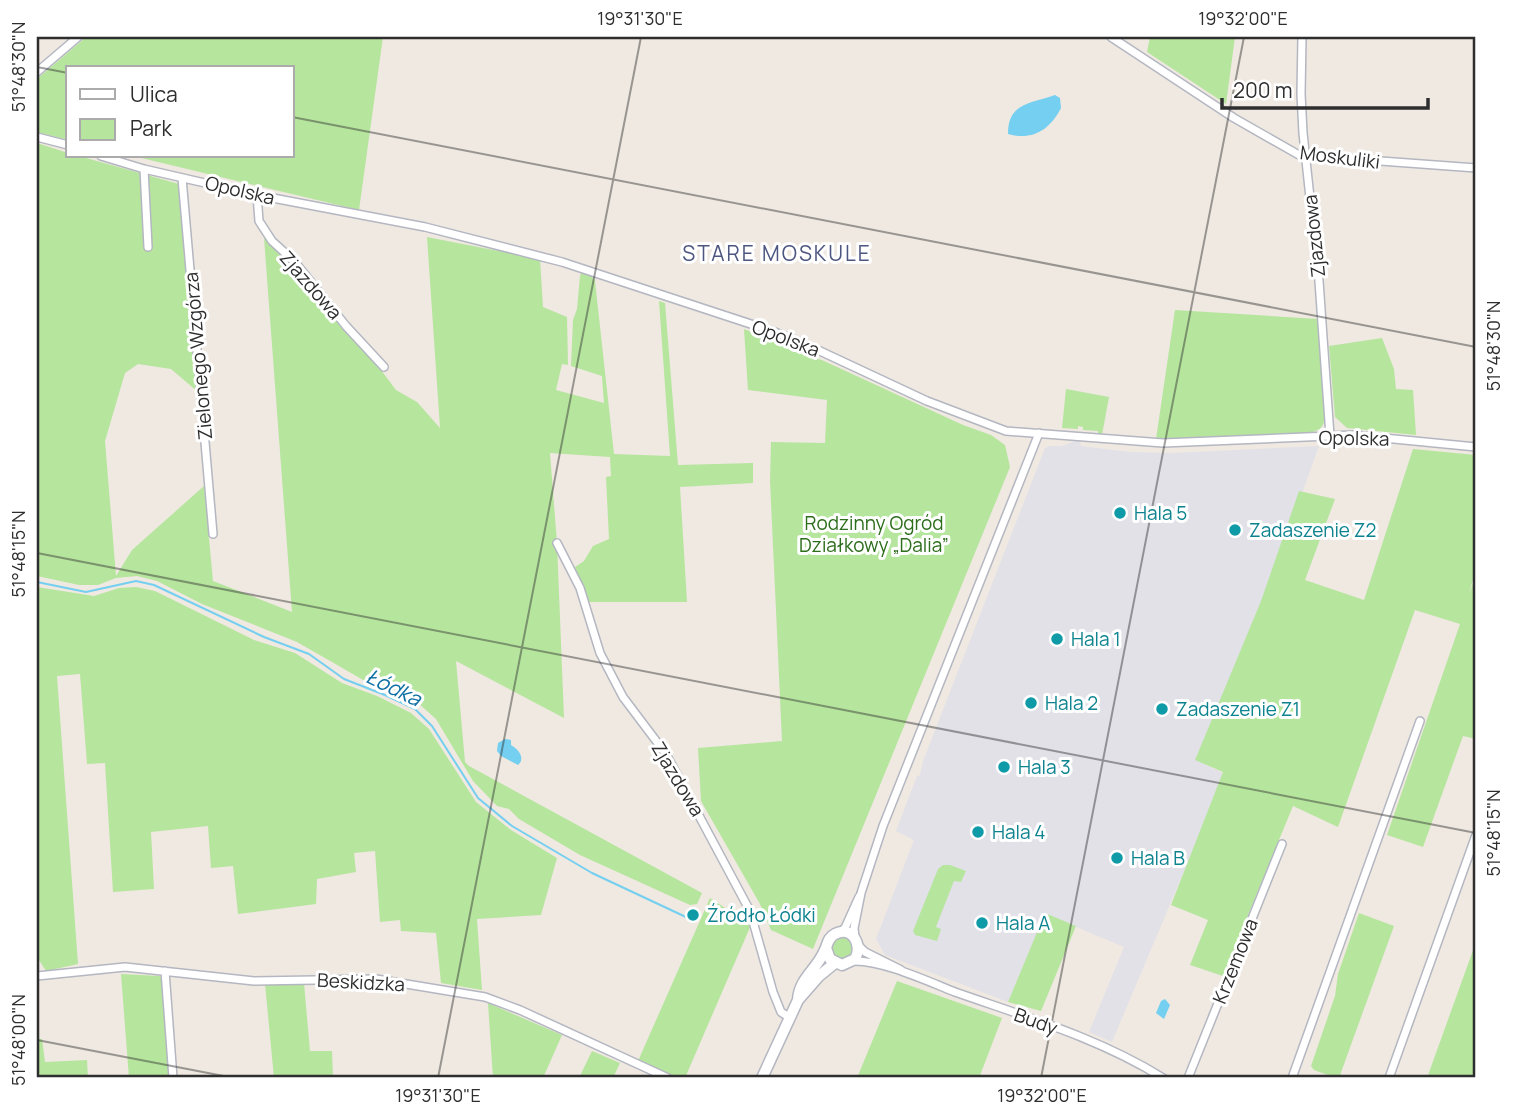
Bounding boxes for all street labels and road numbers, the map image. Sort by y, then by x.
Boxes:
street label: Moskuliki [1298,139,1382,175]
street label: Opolska [203,169,277,211]
street label: Zjazdowa [1297,193,1331,279]
street label: Zjazdowa [274,245,348,325]
street label: Zielonego Wzgórza [178,271,218,441]
street label: Opolska [748,313,824,363]
street label: Opolska [1318,424,1390,452]
street label: Zjazdowa [645,737,711,821]
street label: Krzemowa [1206,915,1264,1007]
street label: Beskidzka [316,967,406,997]
street label: Budy [1011,1001,1061,1041]

